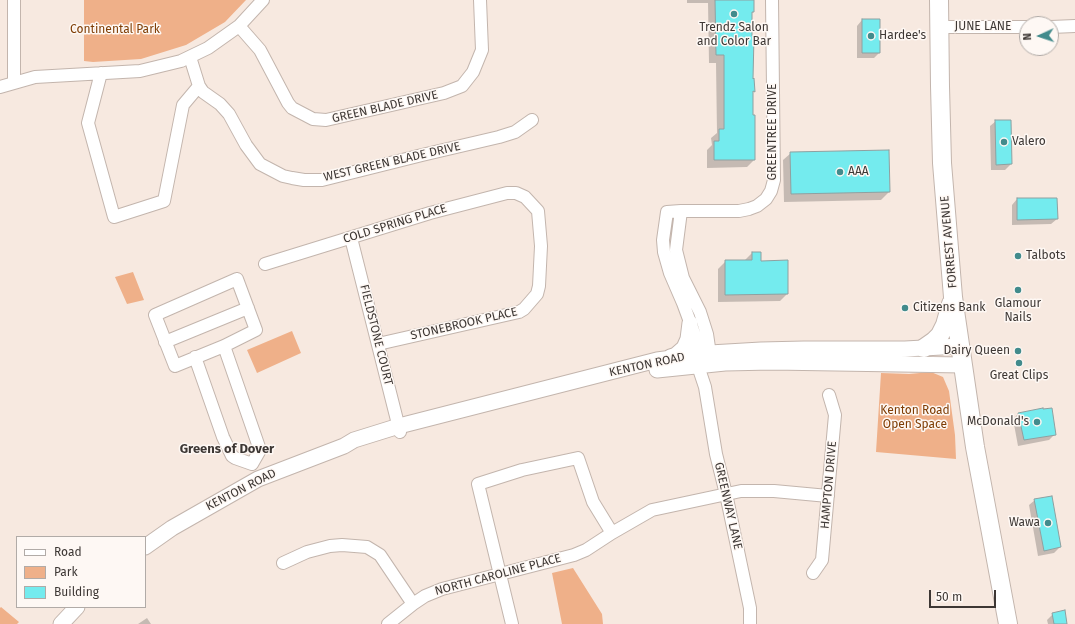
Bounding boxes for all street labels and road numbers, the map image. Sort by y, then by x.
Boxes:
street label: JUNE LANE [955,20,1011,34]
street label: GREENTREE DRIVE [766,84,780,180]
street label: GREEN BLADE DRIVE [331,88,439,126]
street label: WEST GREEN BLADE DRIVE [322,139,462,185]
street label: FORREST AVENUE [938,195,960,289]
street label: COLD SPRING PLACE [341,201,449,247]
street label: FIELDSTONE COURT [356,283,396,387]
street label: STONEBROOK PLACE [409,305,519,343]
street label: KENTON ROAD [608,350,686,380]
street label: HAMPTON DRIVE [818,440,840,530]
street label: GREENWAY LANE [711,461,745,551]
street label: KENTON ROAD [203,466,279,514]
street label: NORTH CAROLINE PLACE [433,551,563,599]

